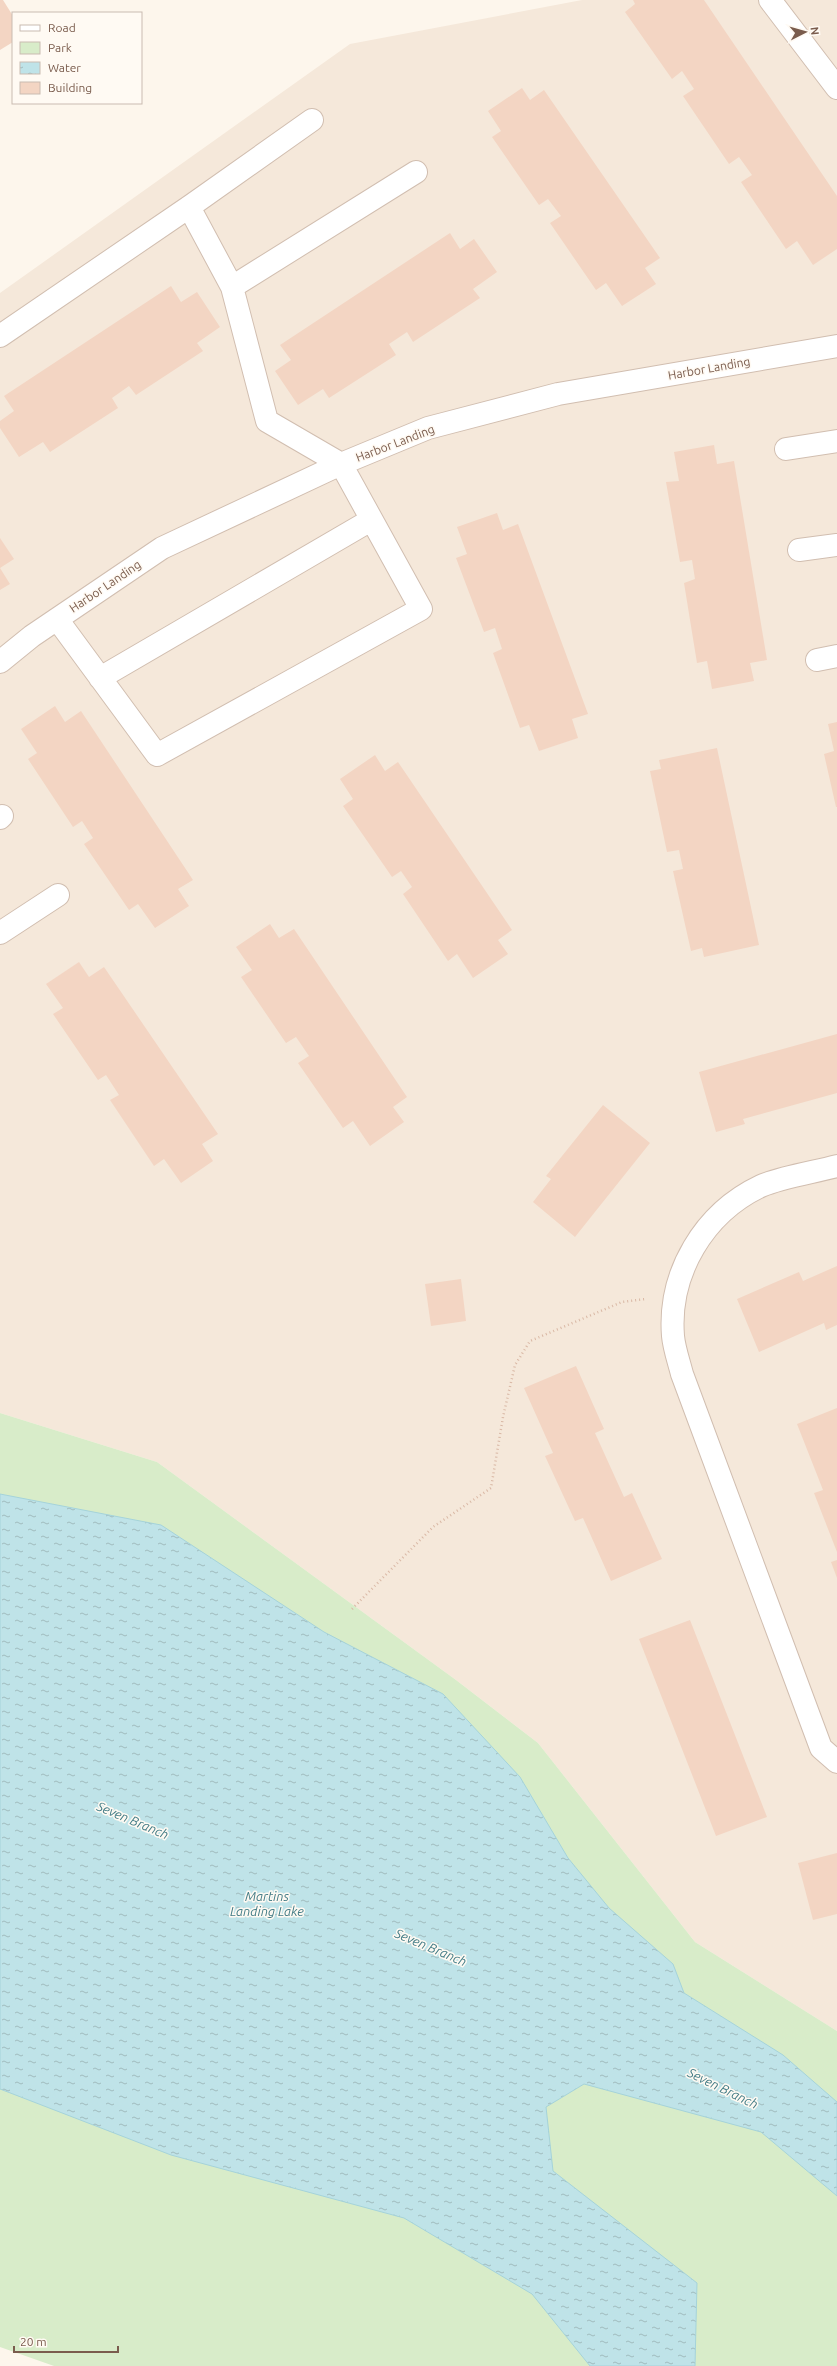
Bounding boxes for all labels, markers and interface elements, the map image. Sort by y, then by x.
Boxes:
legend [12,12,142,104]
north arrow [785,12,825,52]
text: Road [48,21,76,34]
text: N [809,26,821,36]
text: Park [48,41,72,54]
text: Water [48,61,81,74]
text: Building [48,81,92,94]
street label: Harbor Landing [667,354,751,382]
street label: Harbor Landing [354,422,436,464]
street label: Harbor Landing [67,557,143,615]
water label: Seven Branch [94,1798,171,1841]
water label: Martins Landing Lake [230,1889,304,1918]
water label: Seven Branch [392,1925,469,1968]
water label: Seven Branch [685,2064,760,2111]
scale bar [14,2328,118,2354]
text: 20 m [20,2335,47,2348]

